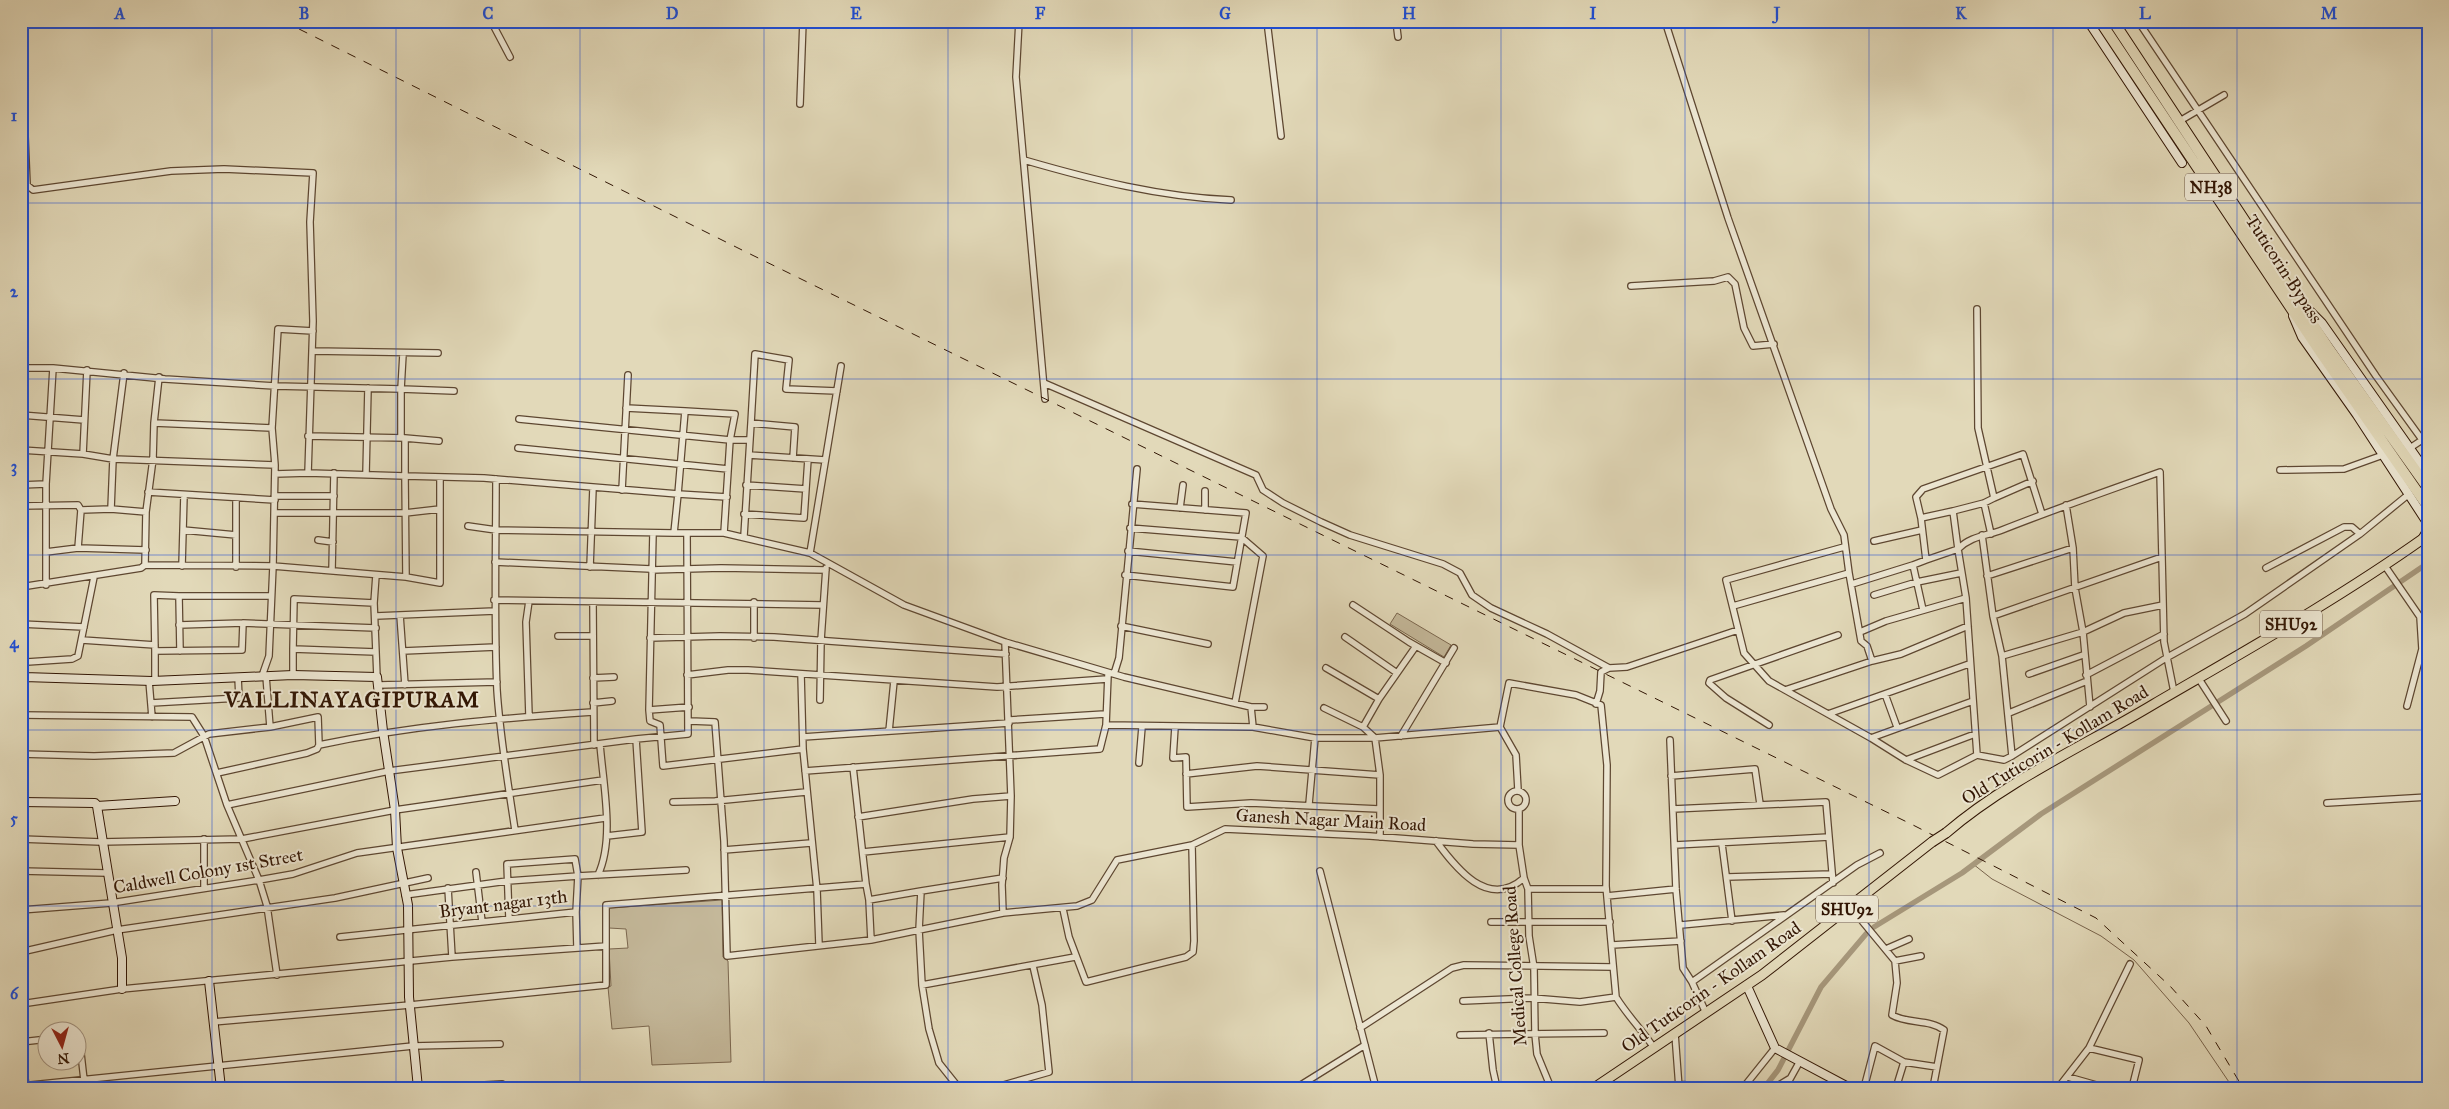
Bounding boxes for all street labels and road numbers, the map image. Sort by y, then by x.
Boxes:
road number: NH38 [2185,173,2237,200]
street label: Tuticorin Bypass [2241,211,2327,327]
road number: SHU92 [2260,610,2322,638]
street label: Old Tuticorin - Kollam Road [1958,680,2152,810]
street label: Ganesh Nagar Main Road [1235,804,1427,837]
street label: Caldwell Colony 1st Street [111,843,305,899]
street label: Bryant nagar 13th [438,885,569,924]
street label: Medical College Road [1498,885,1533,1047]
road number: SHU92 [1816,896,1878,922]
street label: Old Tuticorin - Kollam Road [1617,917,1805,1057]

